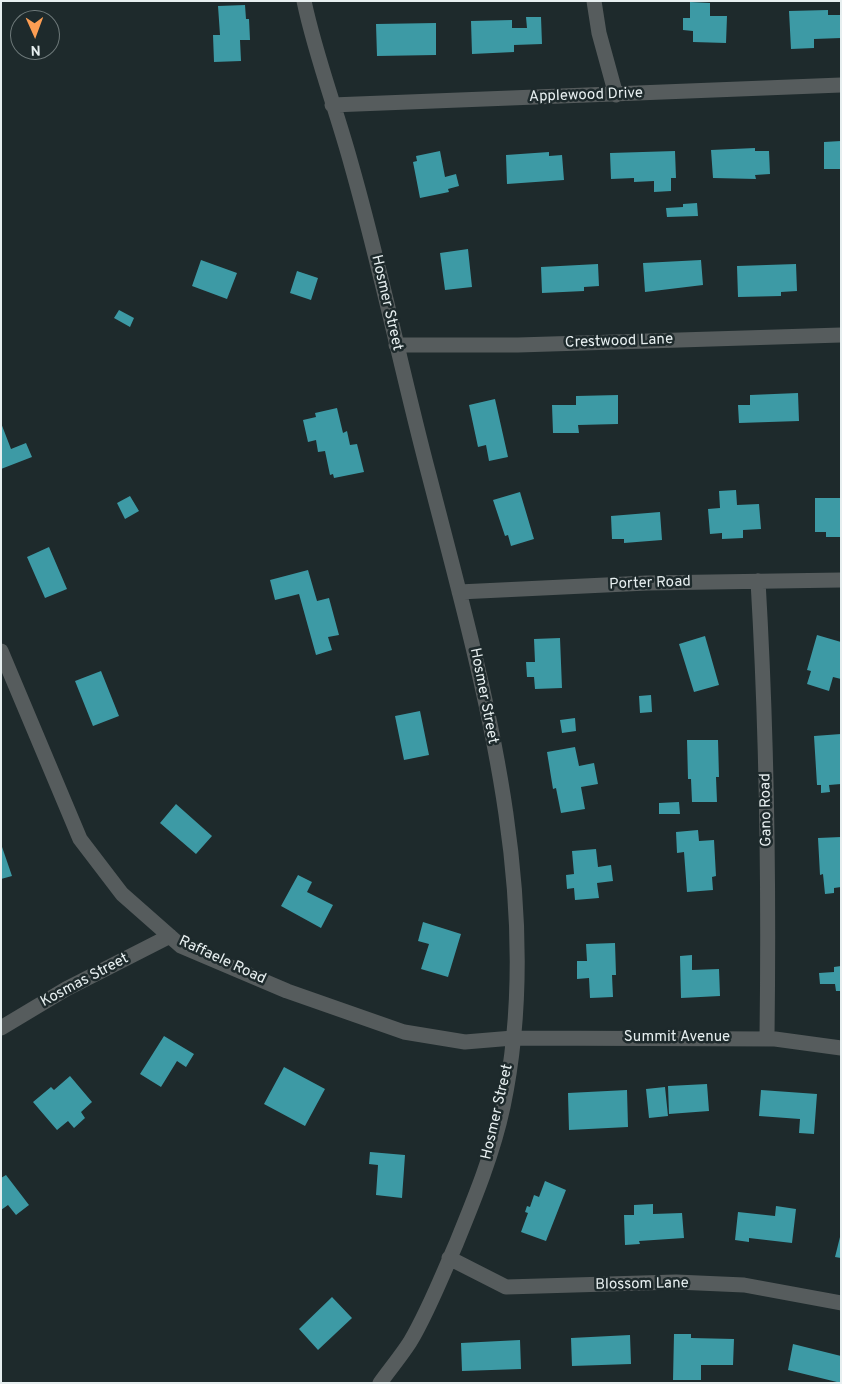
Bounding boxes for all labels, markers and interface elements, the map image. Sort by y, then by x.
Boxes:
north arrow [10,10,60,60]
text: N [30,41,41,58]
street label: Applewood Drive [529,85,643,107]
street label: Hosmer Street [366,253,406,353]
street label: Crestwood Lane [565,331,673,353]
street label: Porter Road [609,574,691,594]
street label: Hosmer Street [465,646,501,746]
street label: Gano Road [757,773,777,847]
street label: Raffaele Road [175,933,269,989]
street label: Kosmas Street [38,950,132,1012]
street label: Summit Avenue [624,1029,730,1047]
street label: Hosmer Street [478,1062,518,1162]
street label: Blossom Lane [595,1275,689,1295]

